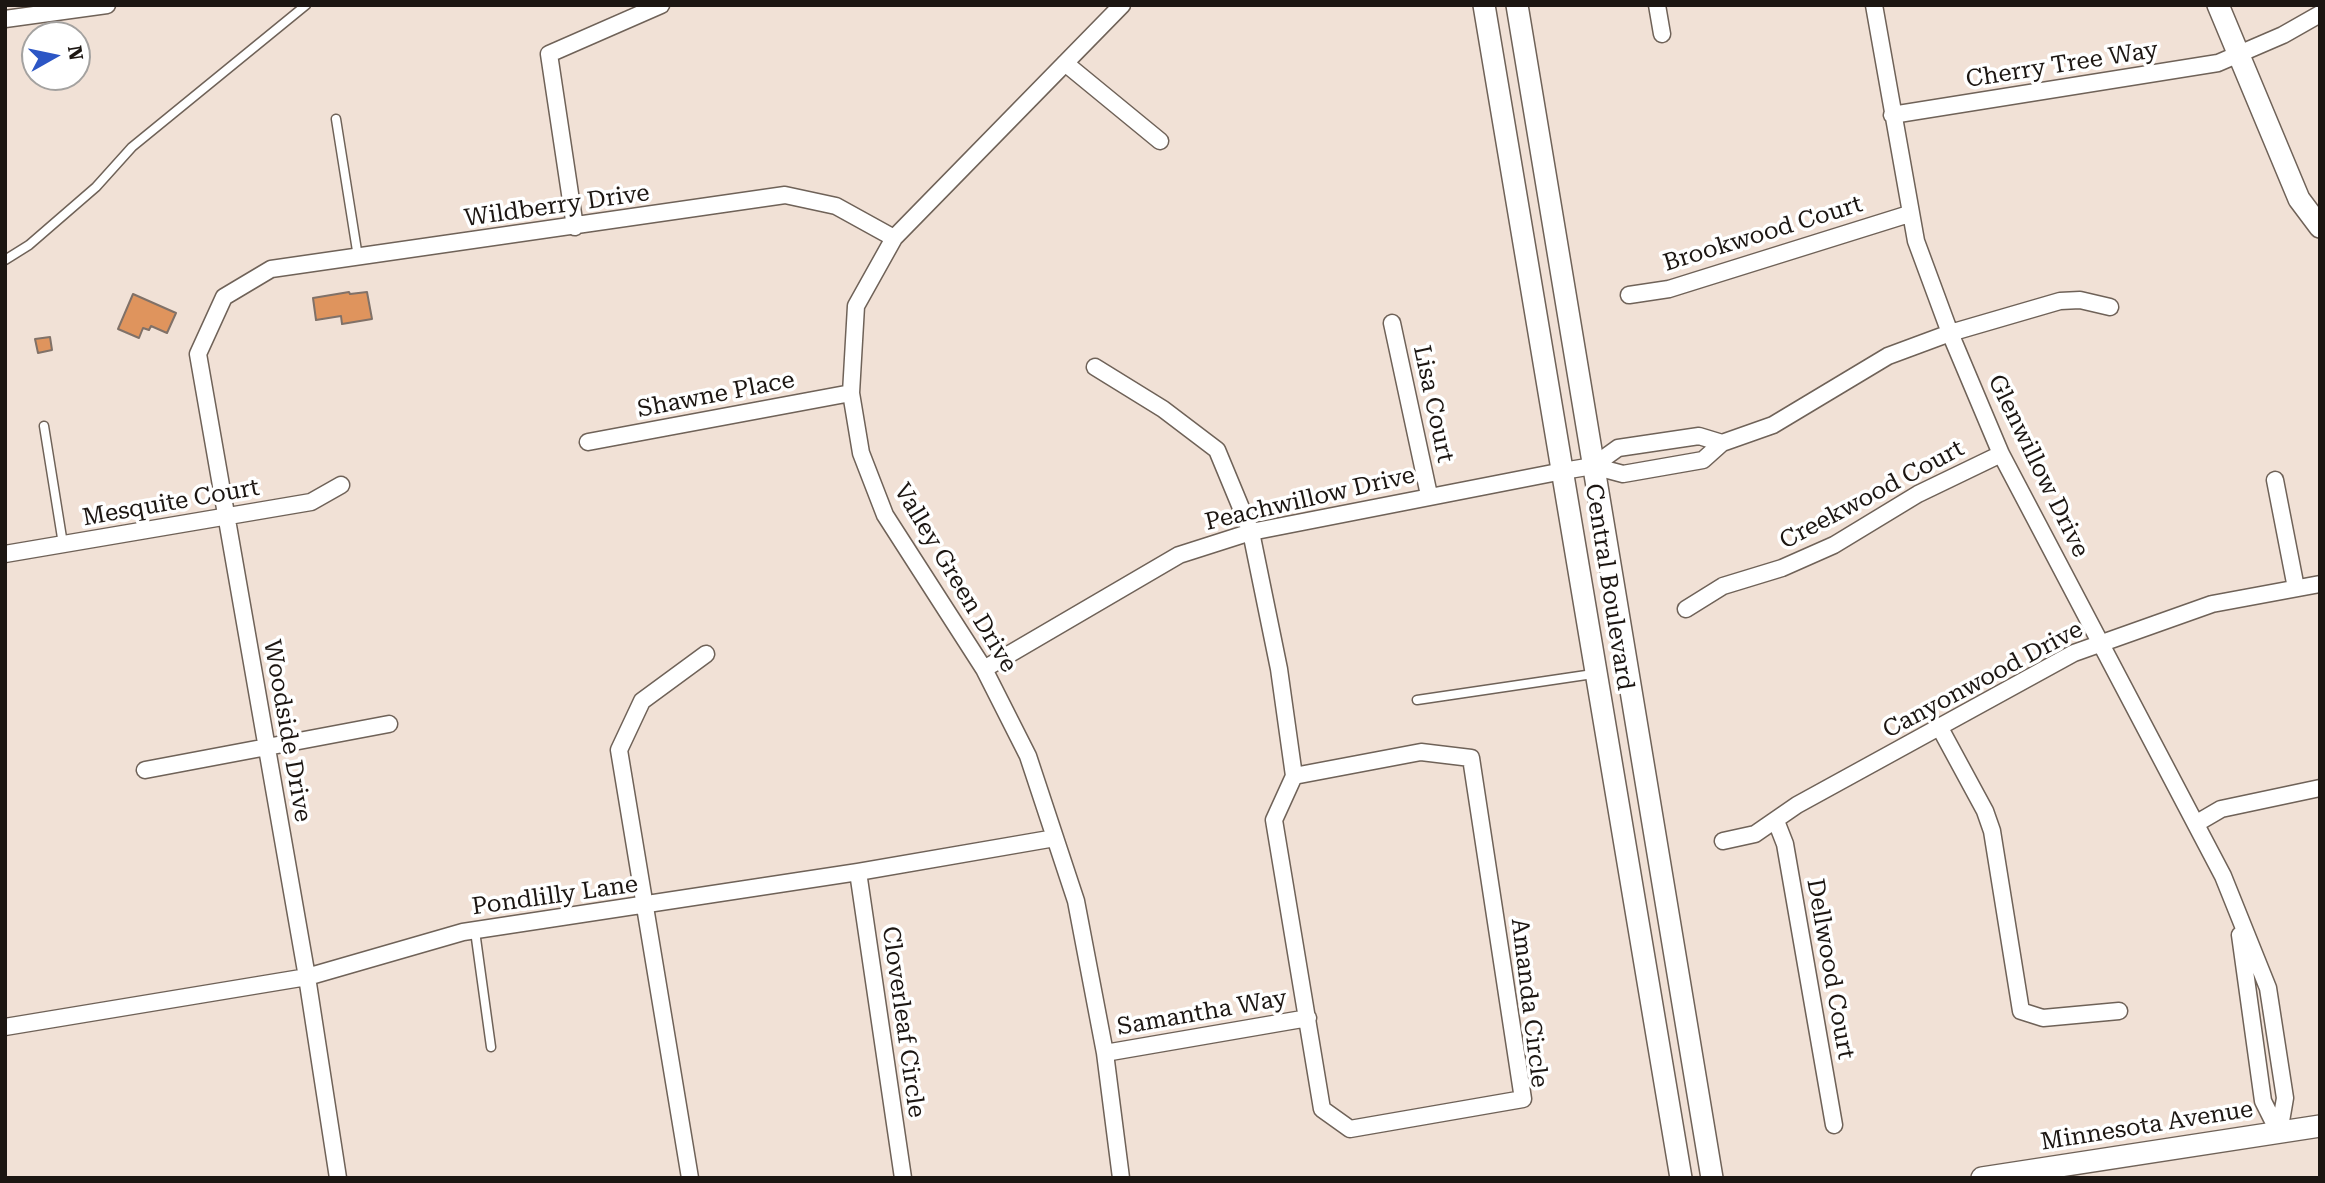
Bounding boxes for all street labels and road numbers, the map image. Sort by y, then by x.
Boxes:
street label: Cherry Tree Way [1964,36,2160,94]
street label: Wildberry Drive [463,179,651,233]
street label: Brookwood Court [1660,190,1866,278]
street label: Lisa Court [1407,343,1459,465]
street label: Shawne Place [635,366,797,424]
street label: Glenwillow Drive [1981,370,2095,562]
street label: Creekwood Court [1775,434,1969,556]
street label: Peachwillow Drive [1202,461,1418,537]
street label: Mesquite Court [80,473,262,533]
street label: Valley Green Drive [887,478,1023,678]
street label: Central Boulevard [1578,482,1640,692]
street label: Canyonwood Drive [1878,615,2088,745]
street label: Woodside Drive [257,638,317,824]
street label: Pondlilly Lane [470,870,640,922]
street label: Dellwood Court [1800,876,1860,1062]
street label: Amanda Circle [1504,917,1554,1089]
street label: Cloverleaf Circle [875,924,931,1120]
street label: Samantha Way [1115,984,1289,1042]
street label: Minnesota Avenue [2039,1095,2255,1157]

